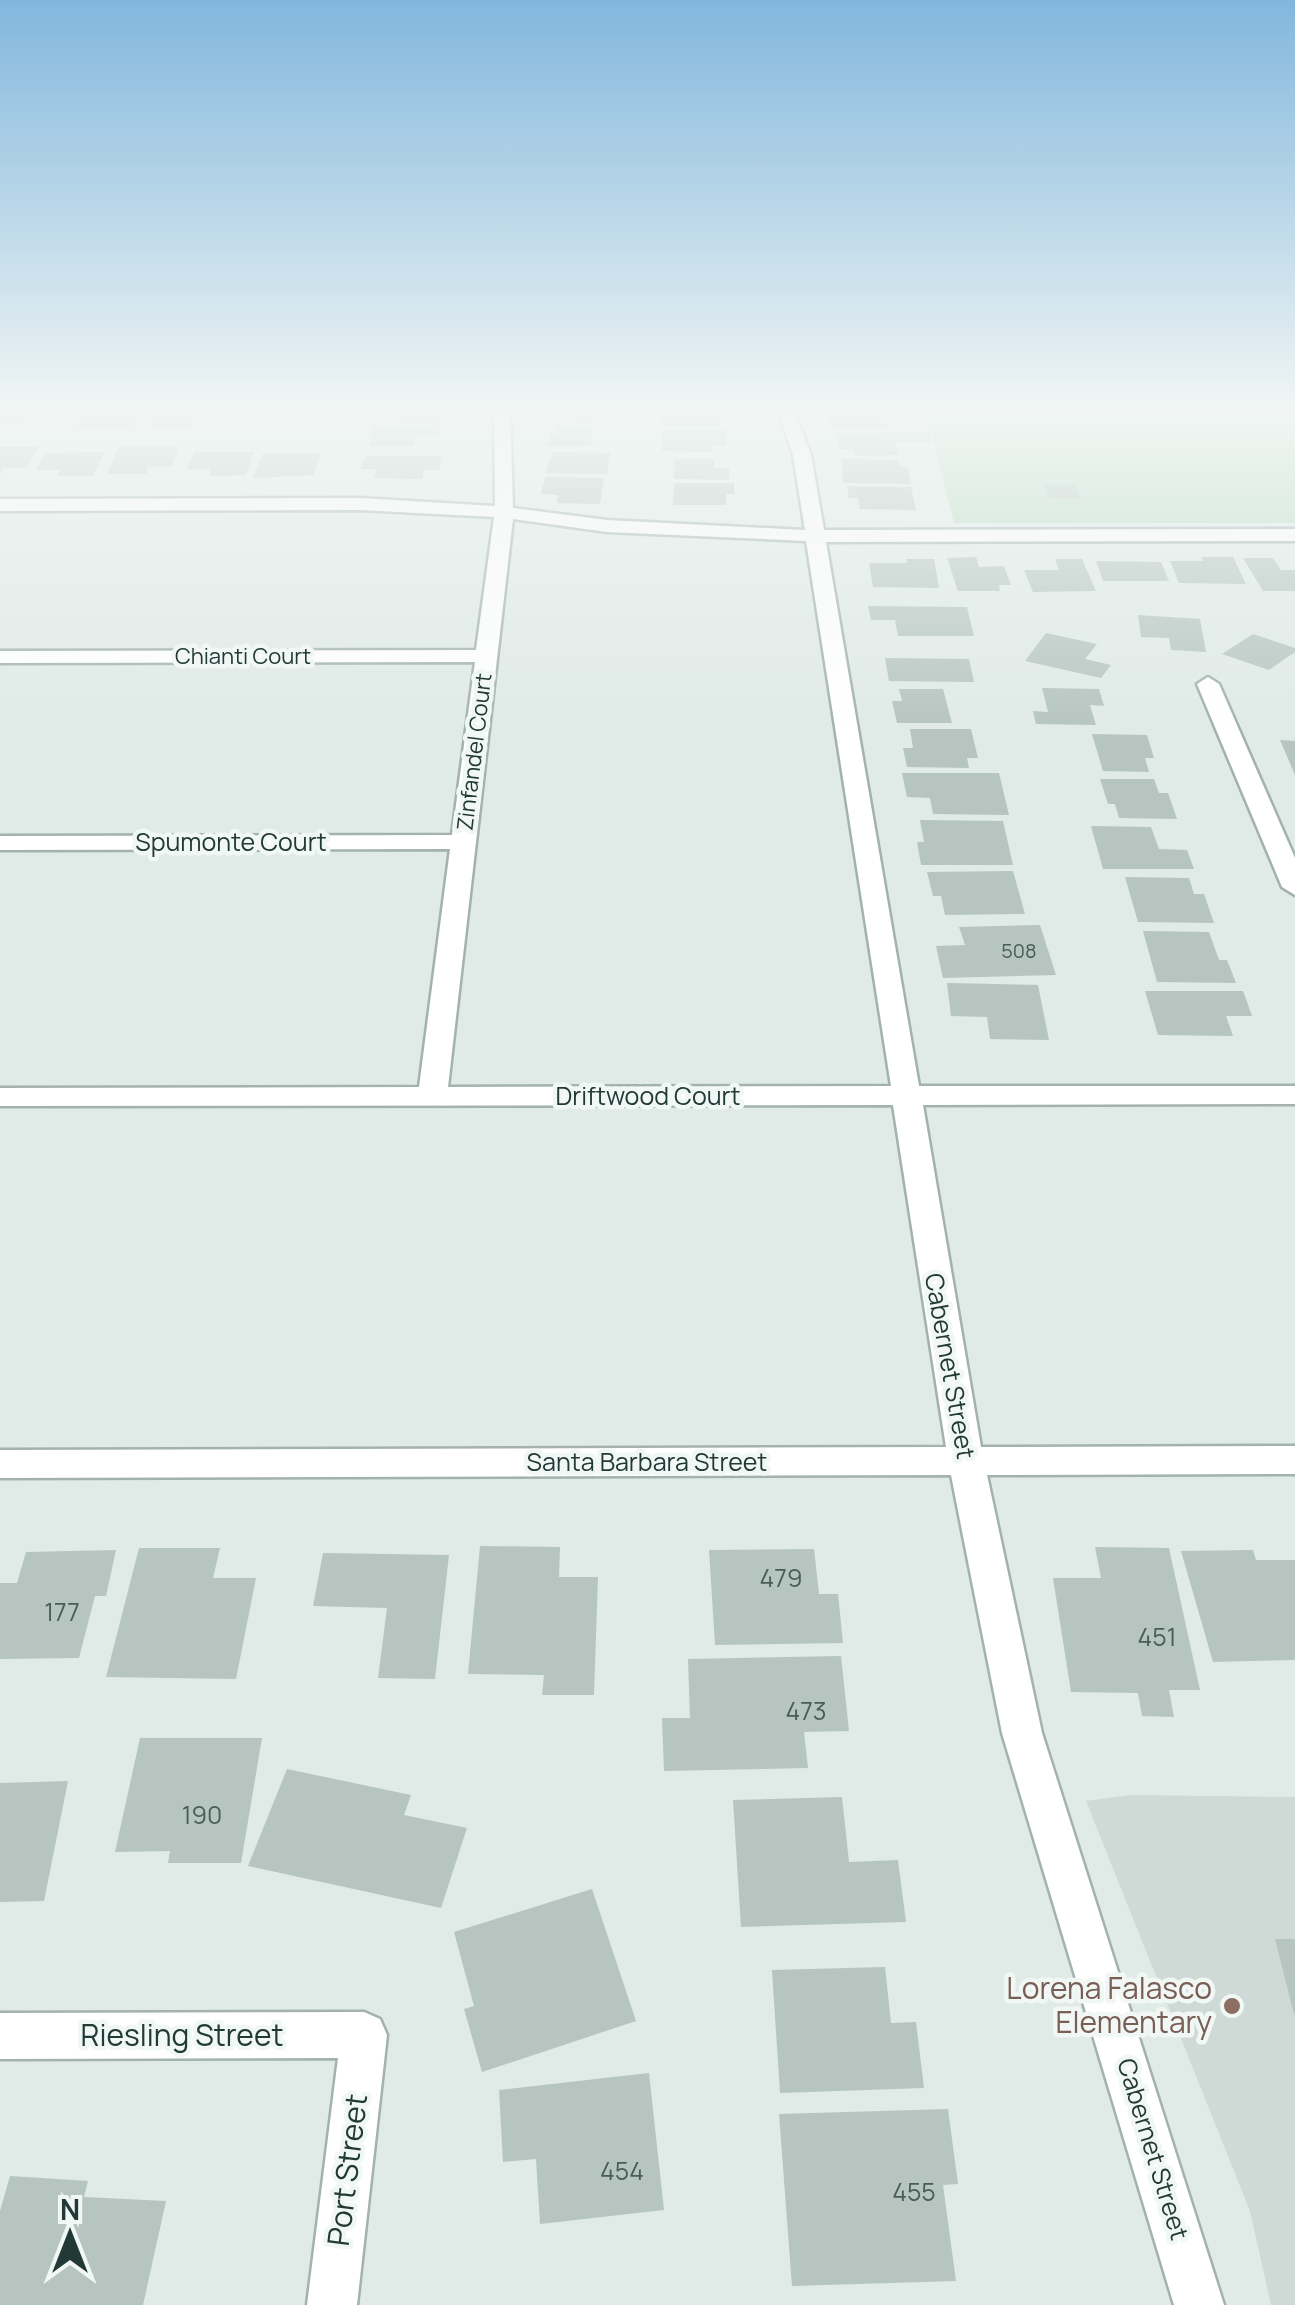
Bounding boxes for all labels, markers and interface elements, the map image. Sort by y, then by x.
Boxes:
street label: Chianti Court [175,641,311,671]
street label: Zinfandel Court [449,671,499,832]
street label: Spumonte Court [135,824,327,859]
house number: 508 [1001,937,1037,964]
street label: Driftwood Court [555,1078,741,1113]
street label: Cabernet Street [917,1270,984,1462]
street label: Santa Barbara Street [527,1444,767,1479]
house number: 479 [760,1560,802,1595]
house number: 177 [44,1594,80,1629]
house number: 451 [1138,1619,1176,1654]
house number: 473 [785,1693,827,1728]
house number: 190 [182,1797,222,1832]
place label: Lorena Falasco Elementary [1006,1967,1212,2042]
marker: Lorena Falasco Elementary [1221,1995,1243,2017]
street label: Riesling Street [81,2014,283,2055]
street label: Cabernet Street [1109,2054,1198,2244]
street label: Port Street [317,2092,376,2248]
house number: 454 [600,2153,644,2188]
house number: 455 [892,2174,936,2209]
north arrow [20,2185,120,2285]
text: N [60,2190,80,2228]

